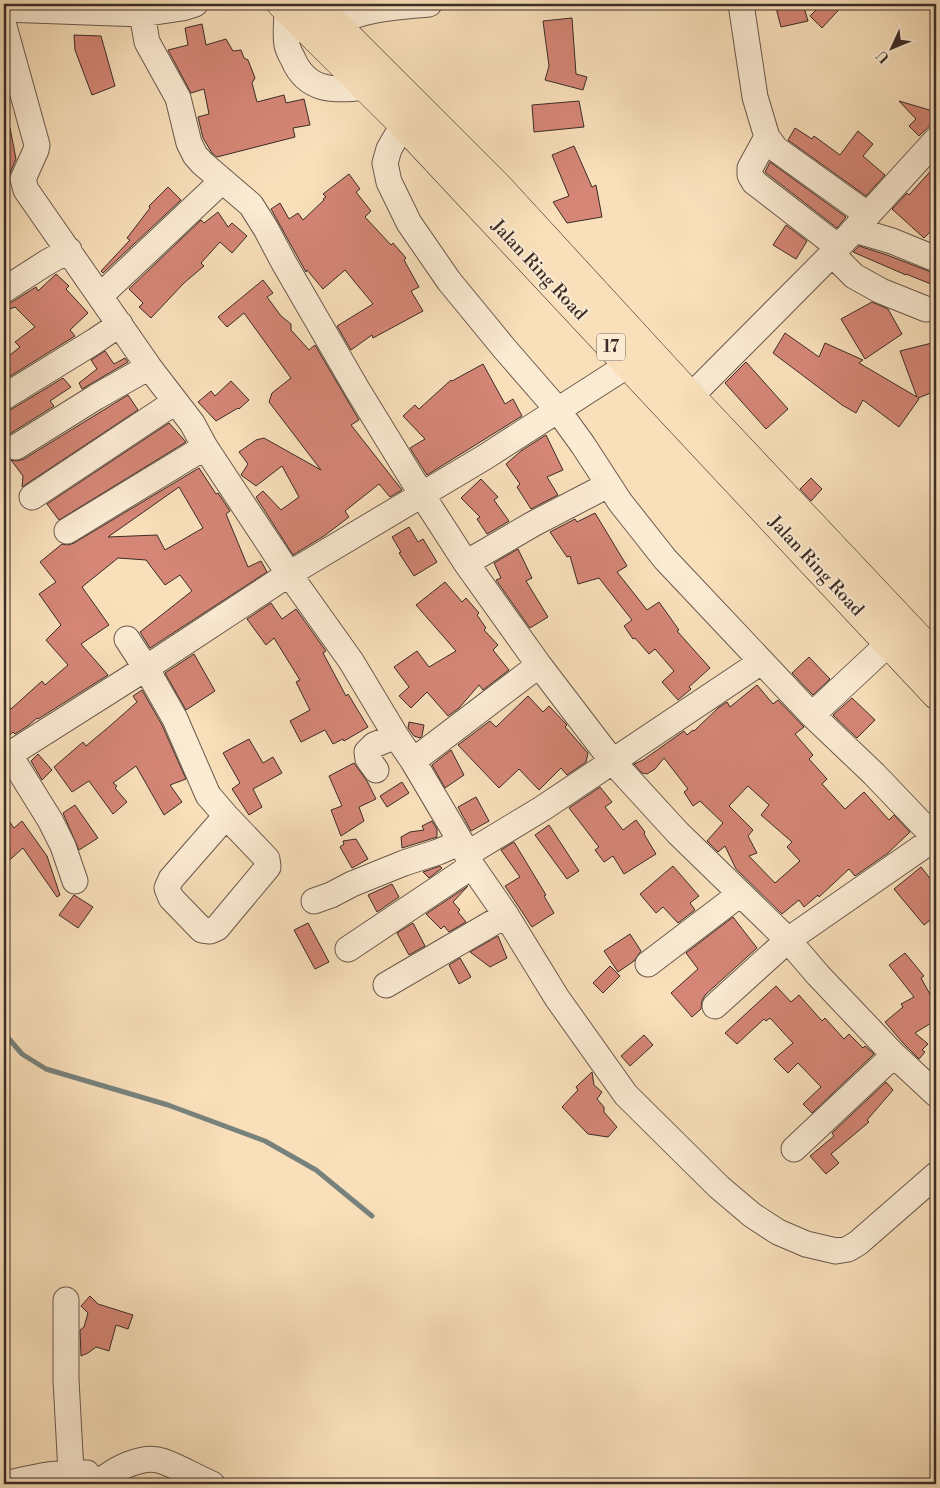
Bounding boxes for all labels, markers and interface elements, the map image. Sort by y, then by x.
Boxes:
north arrow [868,22,918,72]
text: U [873,46,894,66]
street label: Jalan Ring Road [486,214,592,326]
road number: 17 [597,334,625,361]
street label: Jalan Ring Road [763,510,869,622]

